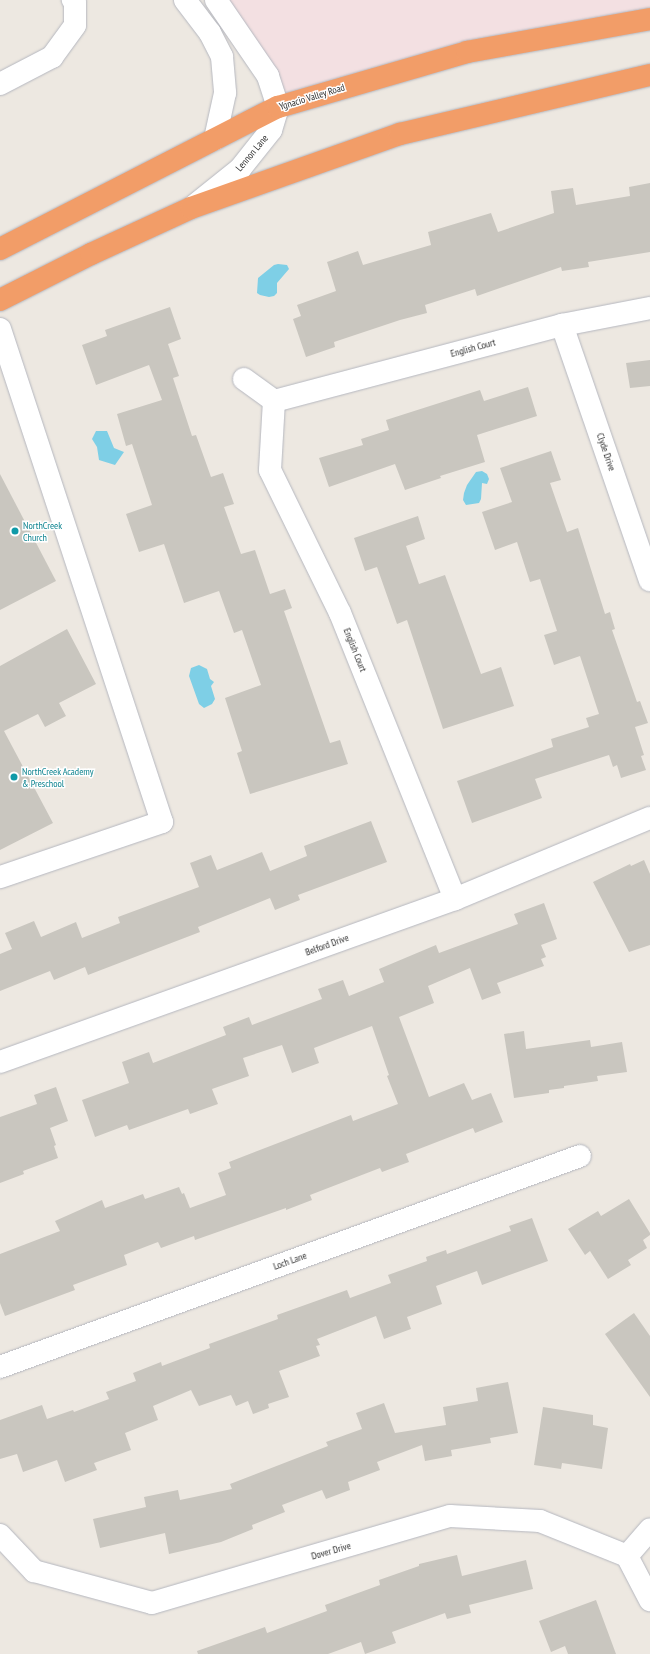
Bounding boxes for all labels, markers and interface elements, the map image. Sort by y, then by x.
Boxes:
street label: Ygnacio Valley Road [277,81,347,113]
street label: Lennon Lane [233,132,271,174]
street label: English Court [449,336,497,360]
street label: Clyde Drive [594,431,618,473]
place label: NorthCreek Church [23,519,62,542]
marker: NorthCreek Church [10,526,20,536]
street label: English Court [341,626,369,674]
place label: NorthCreek Academy & Preschool [22,765,94,788]
marker: NorthCreek Academy & Preschool [9,772,19,782]
street label: Belford Drive [304,932,350,958]
street label: Loch Lane [272,1249,308,1273]
street label: Dover Drive [310,1540,352,1562]

